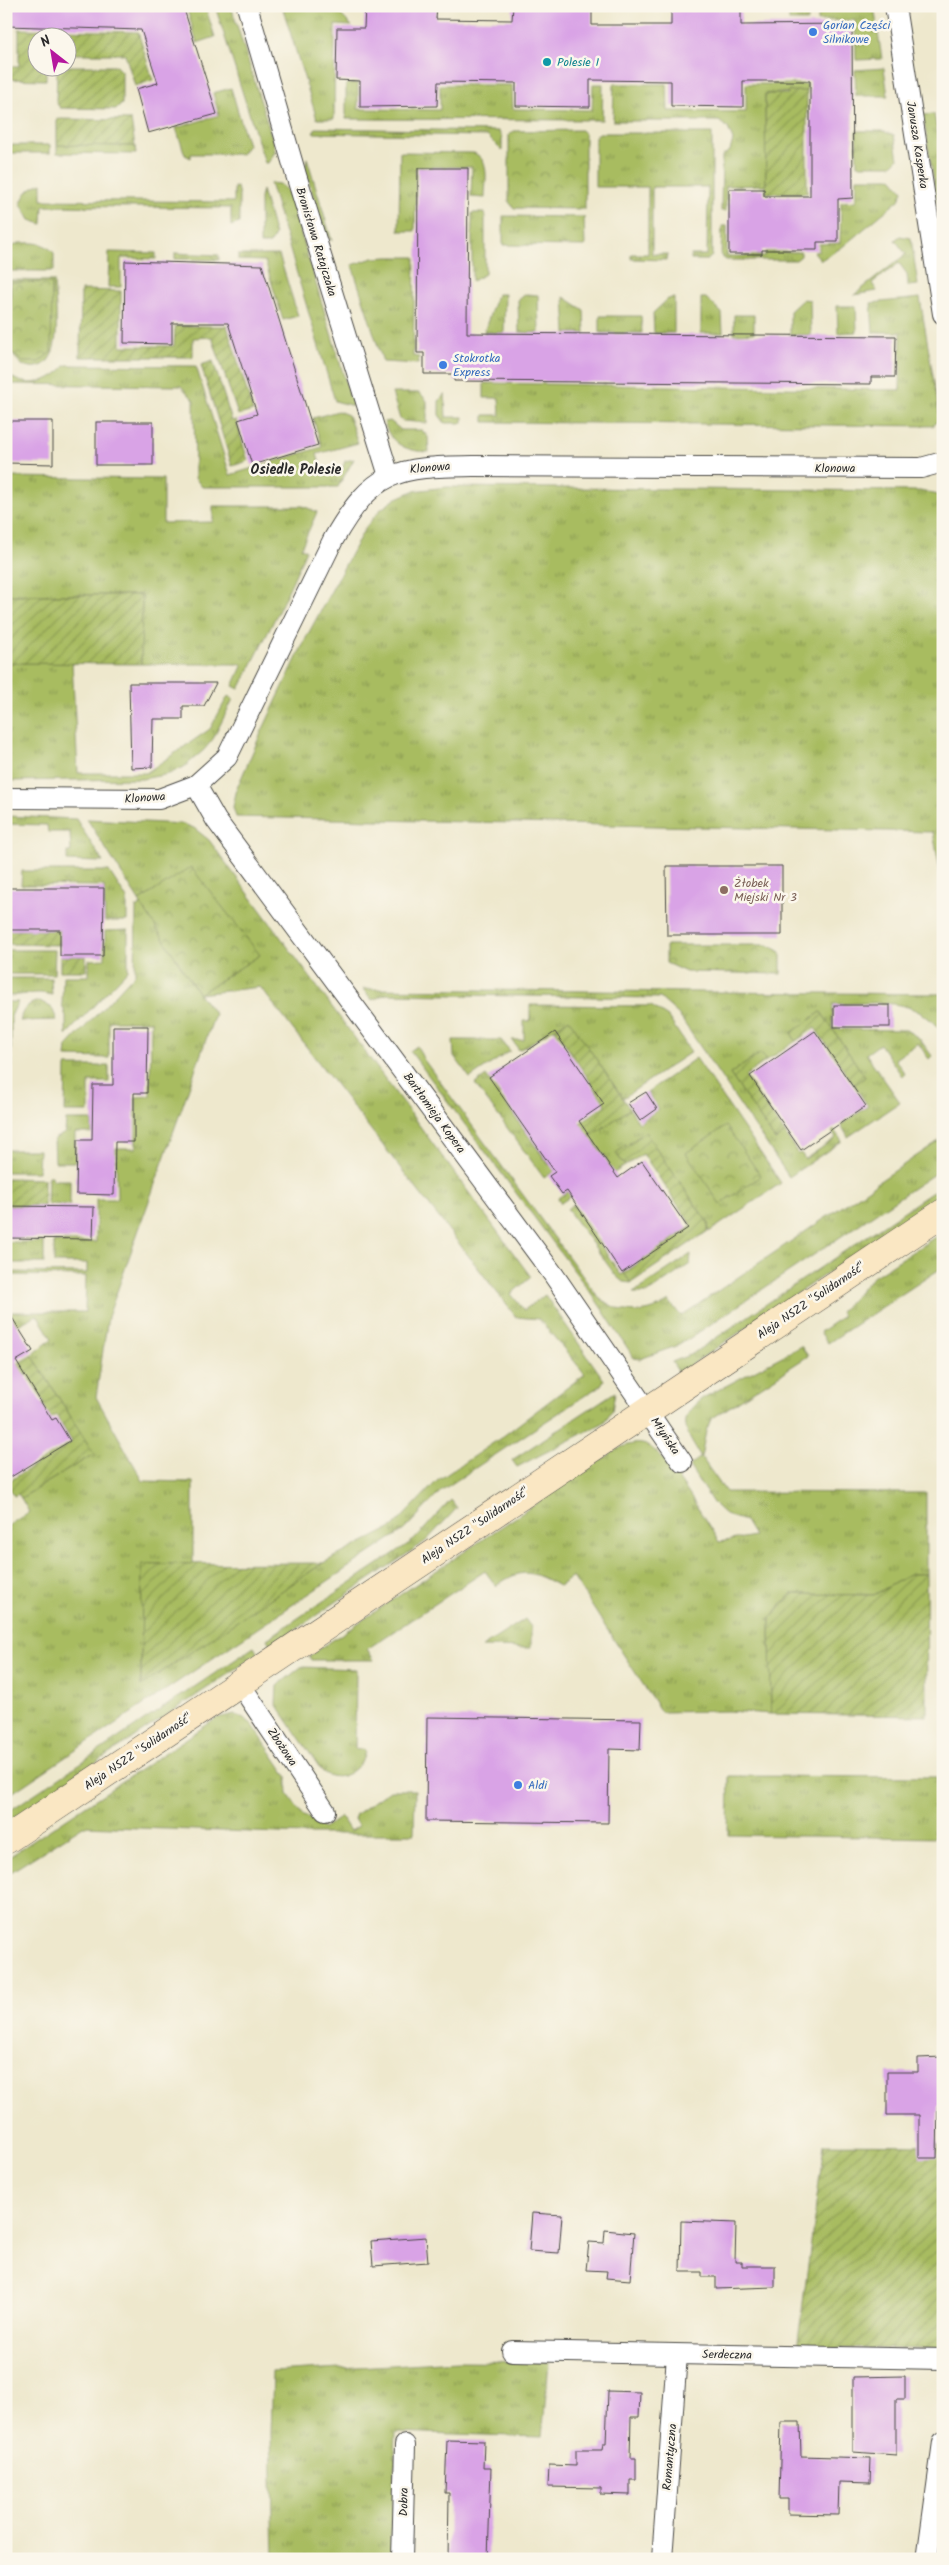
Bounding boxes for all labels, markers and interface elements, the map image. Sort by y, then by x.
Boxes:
place label: Gorian Części Silnikowe [823,16,892,49]
marker: Gorian Części Silnikowe [807,26,819,38]
north arrow [28,28,78,78]
text: N [36,30,55,53]
place label: Polesie I [557,53,599,72]
marker: Polesie I [541,56,553,68]
street label: Janusza Kasperka [901,100,933,191]
street label: Bronisława Ratajczaka [290,185,342,299]
place label: Stokrotka Express [453,349,501,382]
marker: Stokrotka Express [437,359,449,371]
street label: Klonowa [409,457,452,479]
district label: Osiedle Polesie [251,459,342,481]
street label: Klonowa [814,459,856,478]
street label: Klonowa [124,787,166,809]
place label: Żłobek Miejski Nr 3 [734,874,797,907]
marker: Żłobek Miejski Nr 3 [718,884,730,896]
street label: Bartłomieja Kopera [398,1068,470,1158]
street label: Aleja NSZZ "Solidarność" [753,1258,869,1344]
street label: Młyńska [645,1413,685,1459]
street label: Aleja NSZZ "Solidarność" [417,1483,533,1569]
street label: Aleja NSZZ "Solidarność" [80,1709,196,1795]
street label: Zbożowa [262,1724,302,1771]
place label: Aldi [528,1776,548,1795]
marker: Aldi [512,1779,524,1791]
street label: Serdeczna [702,2345,752,2365]
street label: Romantyczna [658,2422,682,2491]
street label: Dobra [394,2487,414,2517]

